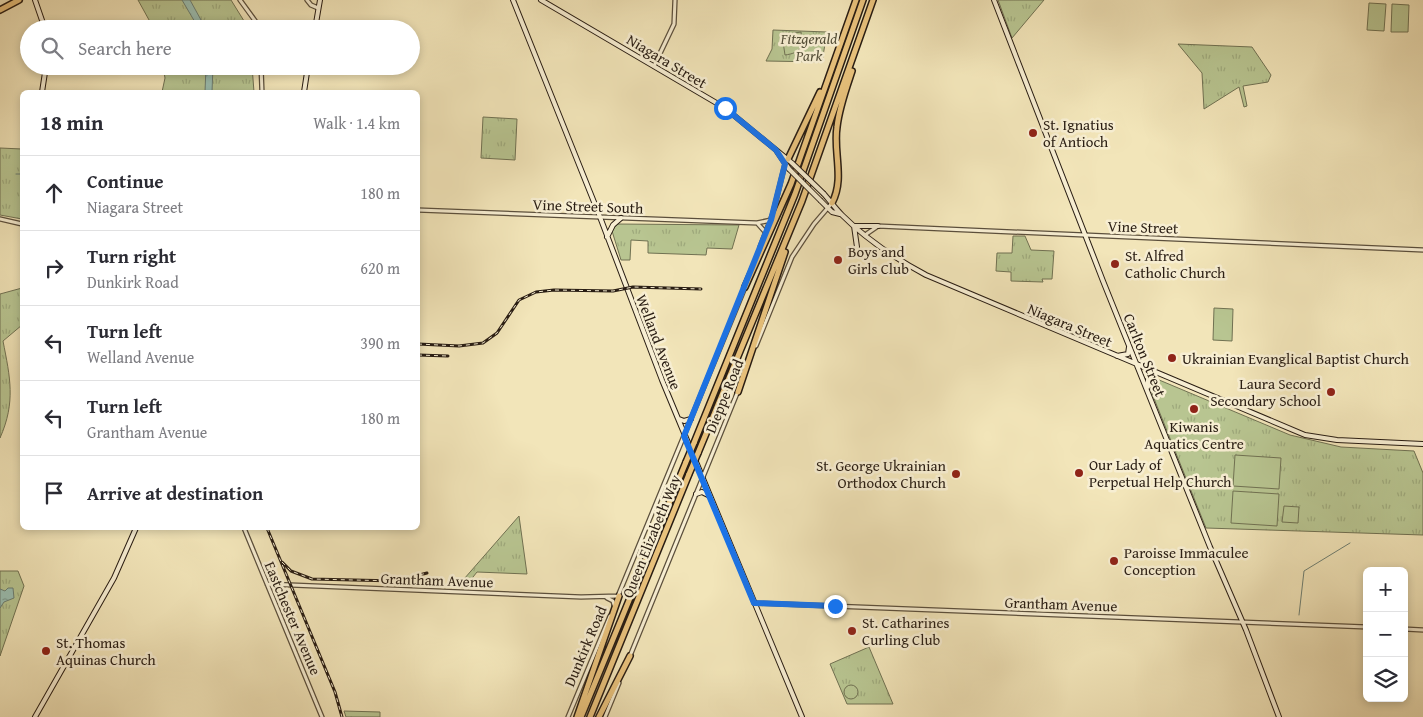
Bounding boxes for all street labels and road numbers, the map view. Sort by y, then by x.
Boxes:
street label: Niagara Street [623,29,712,94]
street label: Vine Street South [532,194,644,218]
street label: Vine Street [1107,215,1179,239]
street label: Welland Avenue [631,291,687,393]
street label: Niagara Street [1024,298,1116,353]
street label: Carlton Street [1119,310,1172,400]
street label: Dieppe Road [700,356,748,436]
street label: Queen Elizabeth Way [617,471,686,601]
street label: Eastchester Avenue [260,558,326,678]
street label: Grantham Avenue [380,568,494,592]
street label: Grantham Avenue [1004,592,1118,616]
street label: Dunkirk Road [559,602,611,690]

